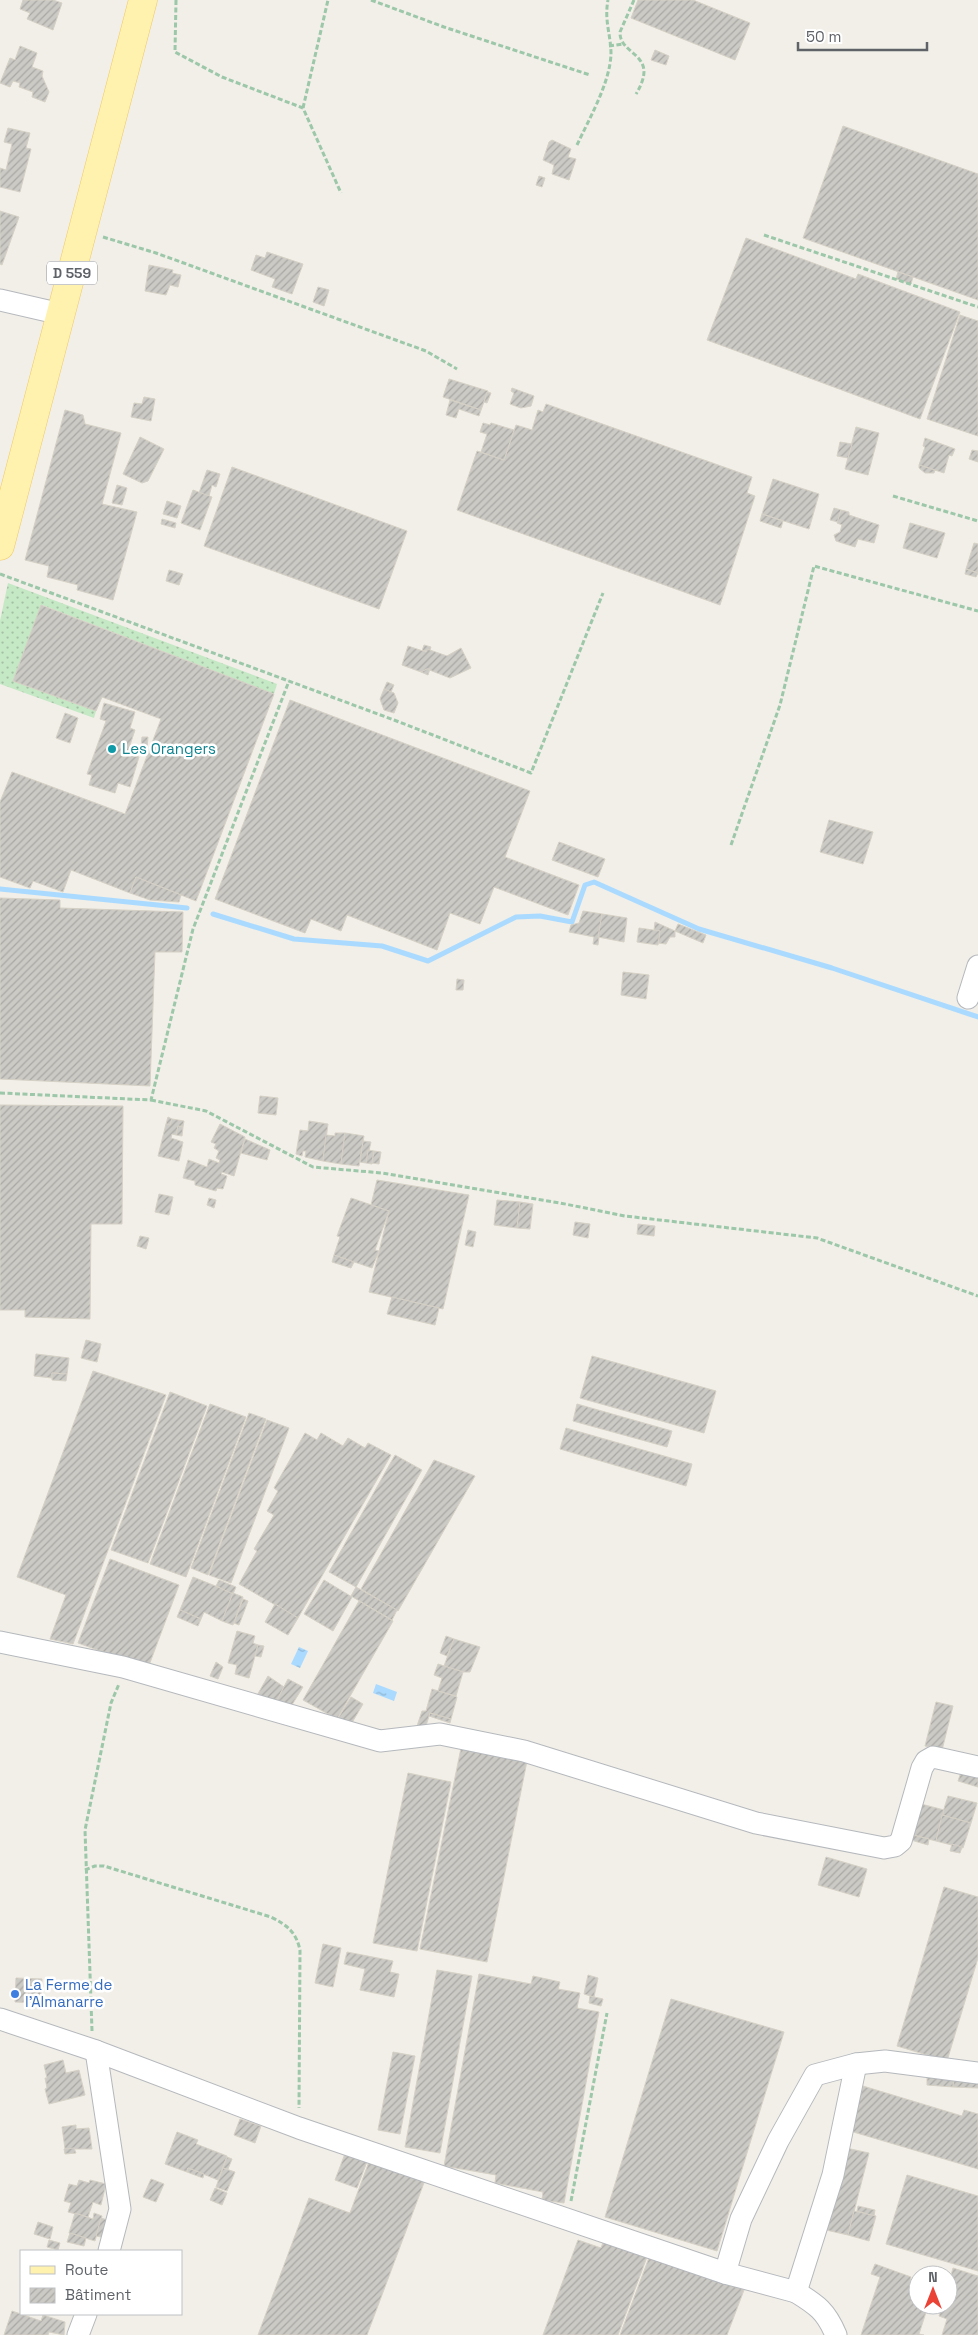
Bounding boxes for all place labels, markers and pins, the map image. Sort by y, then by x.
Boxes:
place label: Les Orangers [122,739,216,758]
marker: Les Orangers [106,743,118,755]
place label: La Ferme de l'Almanarre [25,1975,113,2011]
marker: La Ferme de l'Almanarre [9,1988,21,2000]

